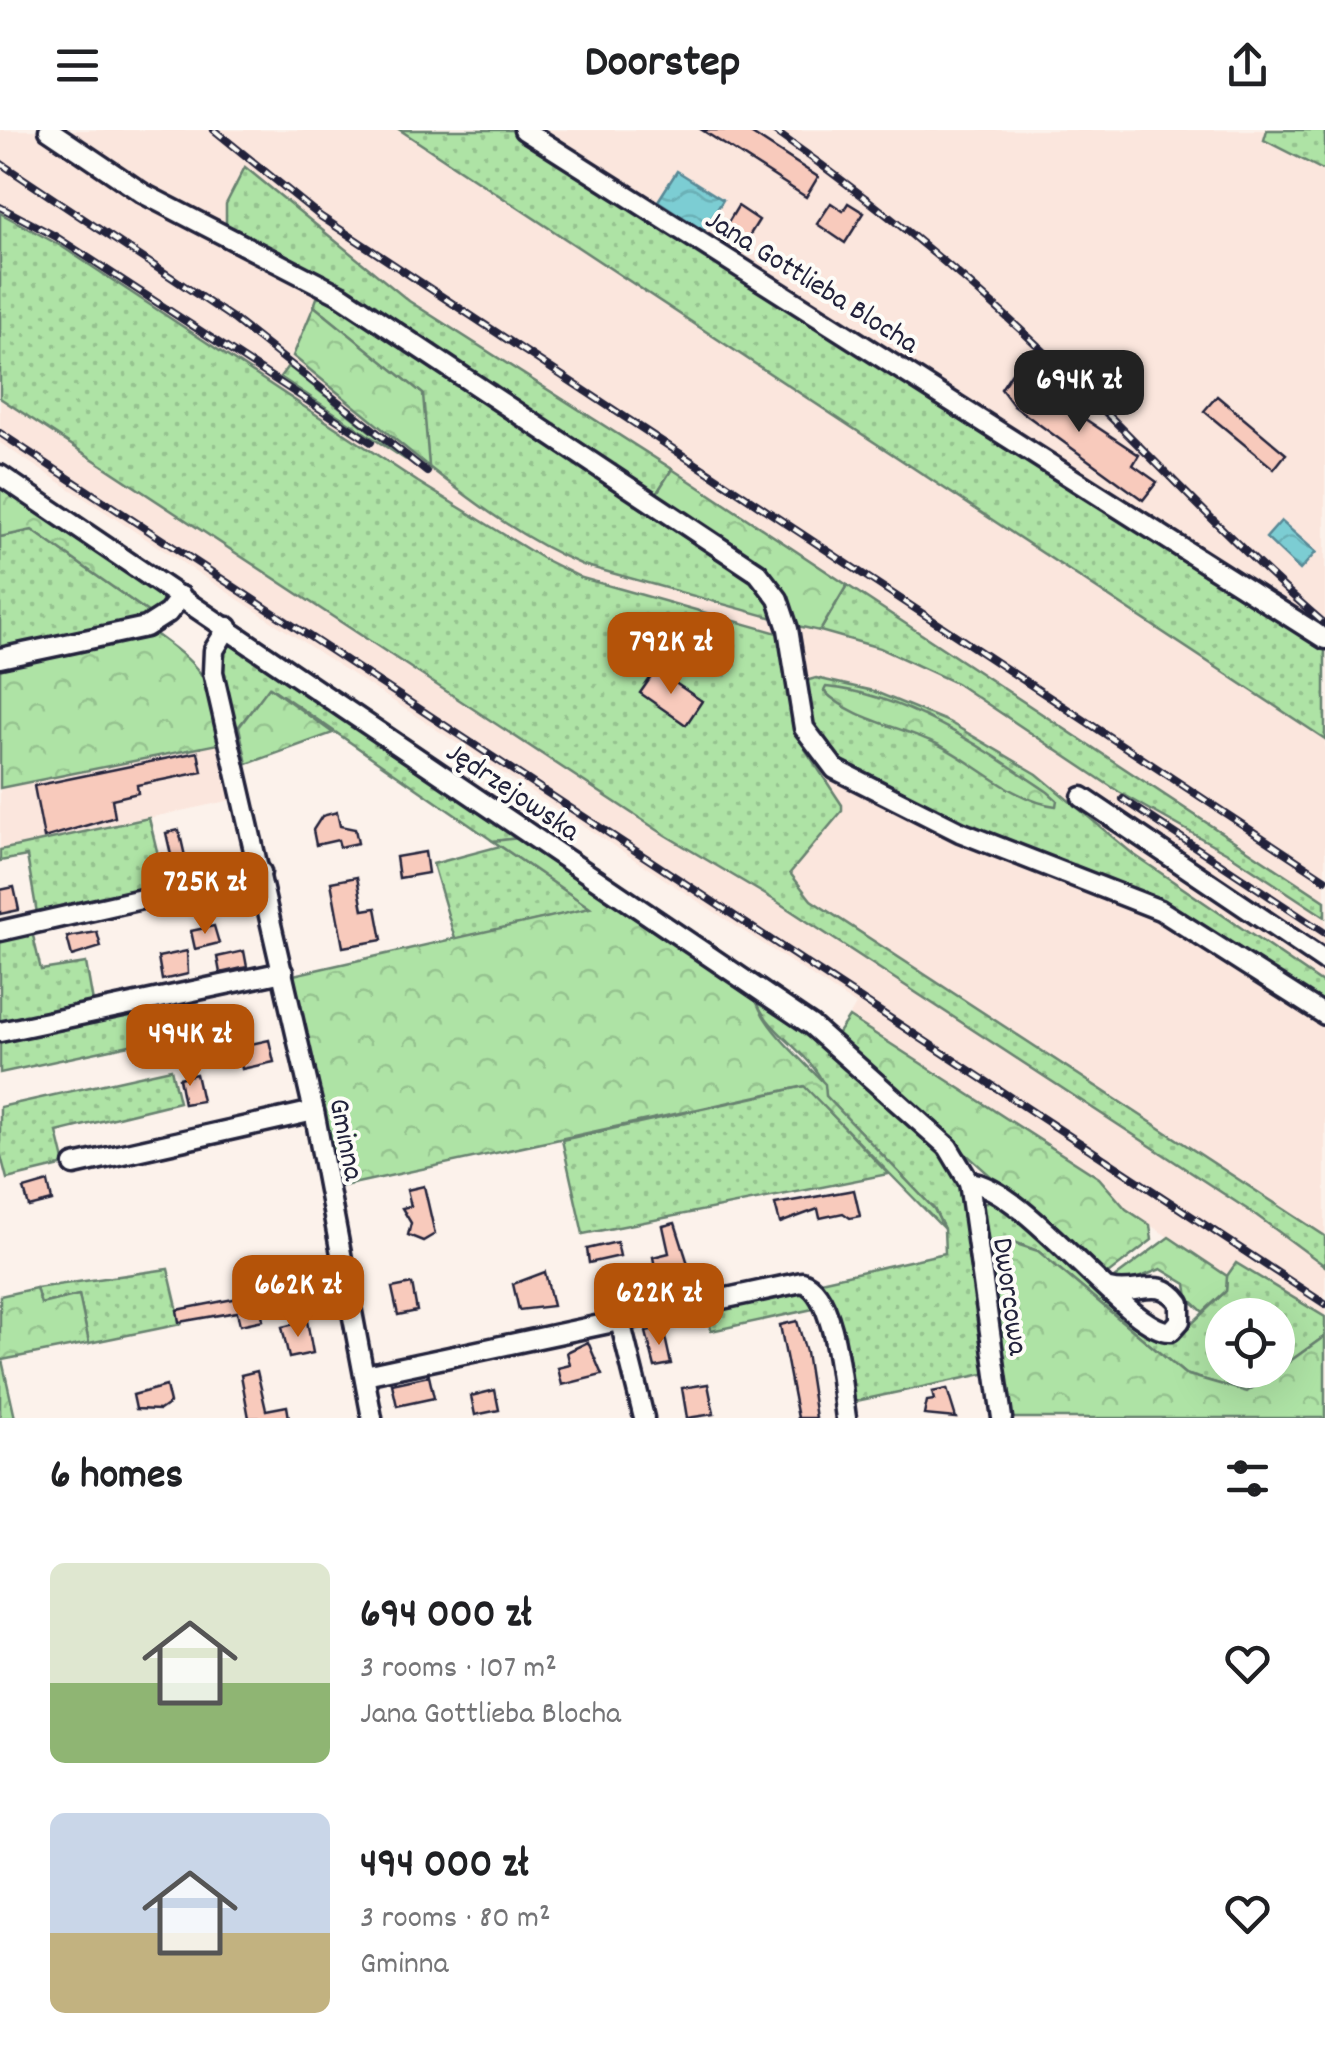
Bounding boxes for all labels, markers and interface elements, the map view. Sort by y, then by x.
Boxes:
text: Doorstep [584,33,741,97]
icon: menu [50,38,105,93]
icon: share [1220,38,1275,93]
street label: Jana Gottlieba Blocha [695,201,927,367]
pin: 694K zł [987,350,1171,435]
text: 694K zł [1036,359,1122,405]
pin: 792K zł [579,612,763,697]
text: 792K zł [629,621,713,667]
street label: Jędrzejowska [436,733,588,855]
pin: 725K zł [113,852,297,937]
text: 725K zł [163,861,247,907]
pin: 494K zł [98,1004,282,1089]
text: 494K zł [148,1013,232,1059]
street label: Gminna [315,1095,373,1186]
street label: Dworcowa [978,1235,1037,1359]
pin: 662K zł [206,1255,390,1340]
pin: 622K zł [567,1263,751,1348]
text: 662K zł [254,1264,342,1310]
text: 622K zł [616,1272,702,1318]
map controls [1205,1298,1295,1388]
button: locate [1205,1298,1295,1388]
text: 6 homes [50,1448,183,1508]
icon: filters [1220,1451,1275,1506]
text: 694 000 zł [360,1587,532,1647]
icon: home [130,1603,250,1723]
icon: heart [1220,1636,1275,1691]
text: 3 rooms · 107 m² [360,1647,557,1693]
text: Jana Gottlieba Blocha [360,1693,621,1739]
text: 494 000 zł [360,1837,529,1897]
icon: home [130,1853,250,1973]
icon: heart [1220,1886,1275,1941]
text: 3 rooms · 80 m² [360,1897,551,1943]
text: Gminna [360,1943,449,1989]

